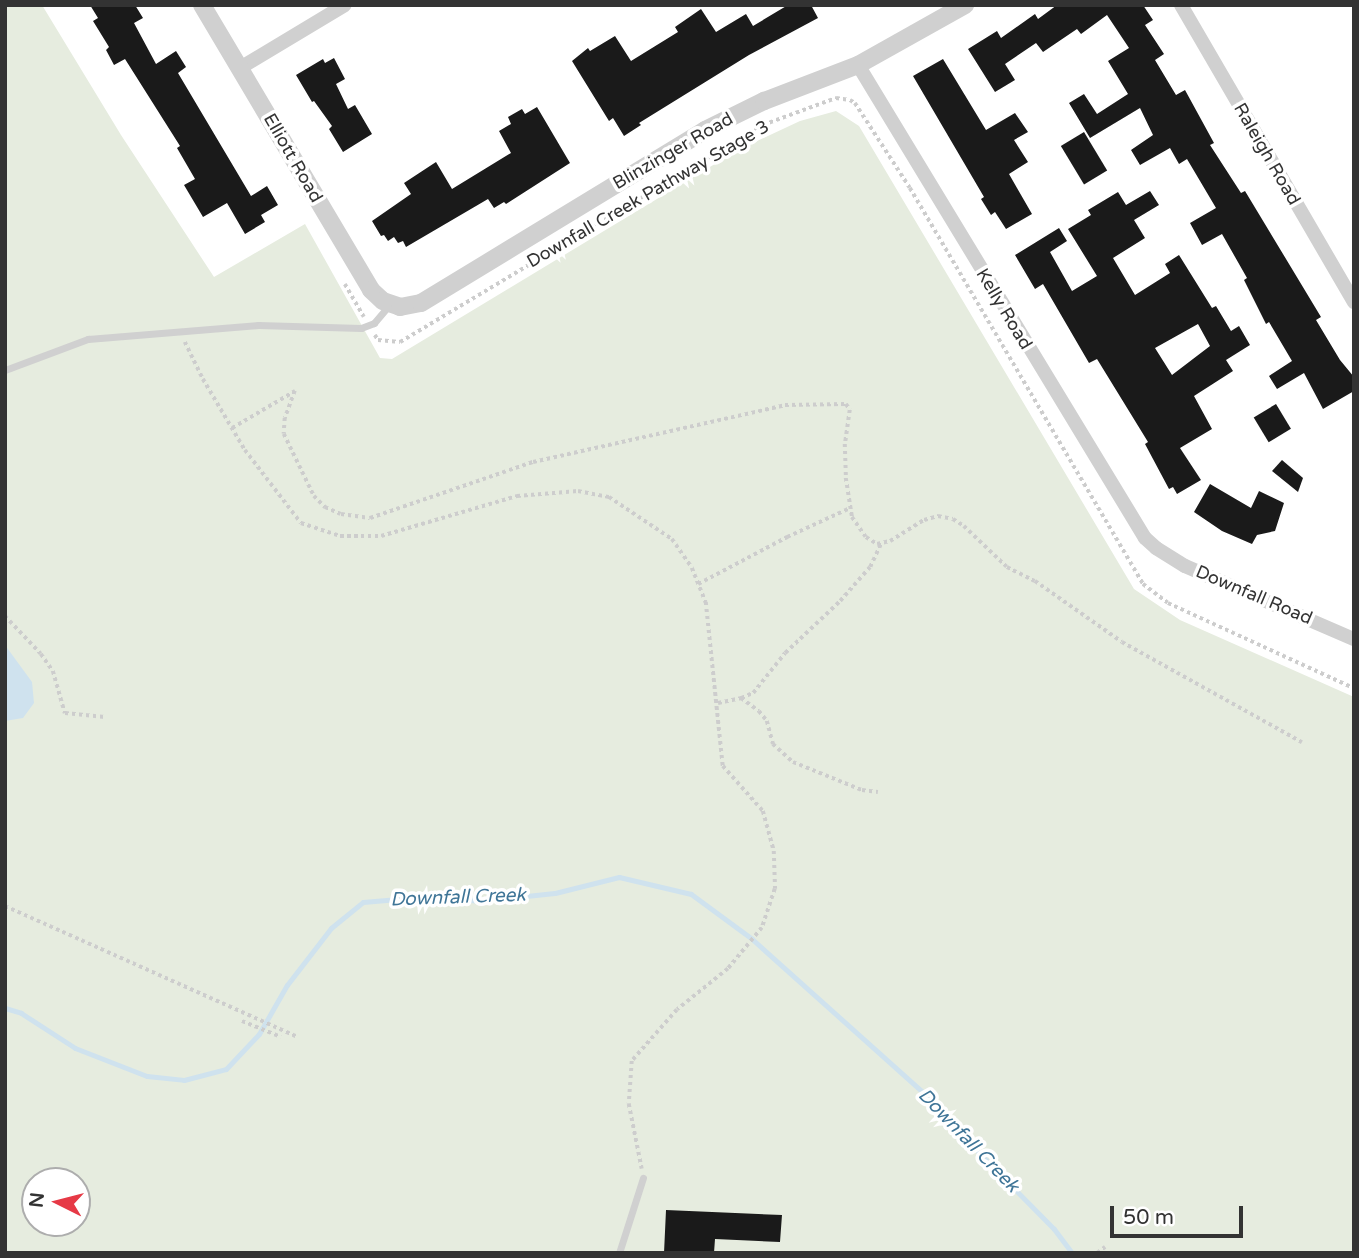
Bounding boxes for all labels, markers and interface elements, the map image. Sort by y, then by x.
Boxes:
street label: Raleigh Road [1229,99,1305,209]
street label: Blinzinger Road [609,108,737,194]
street label: Elliott Road [259,110,327,206]
street label: Downfall Creek Pathway Stage 3 [523,116,773,272]
street label: Kelly Road [971,265,1037,353]
street label: Downfall Road [1192,561,1316,629]
water label: Downfall Creek [390,884,526,912]
water label: Downfall Creek [913,1084,1023,1198]
north arrow [21,1167,91,1237]
text: N [25,1191,49,1209]
scale bar [1114,1192,1247,1236]
text: 50 m [1123,1205,1174,1230]

